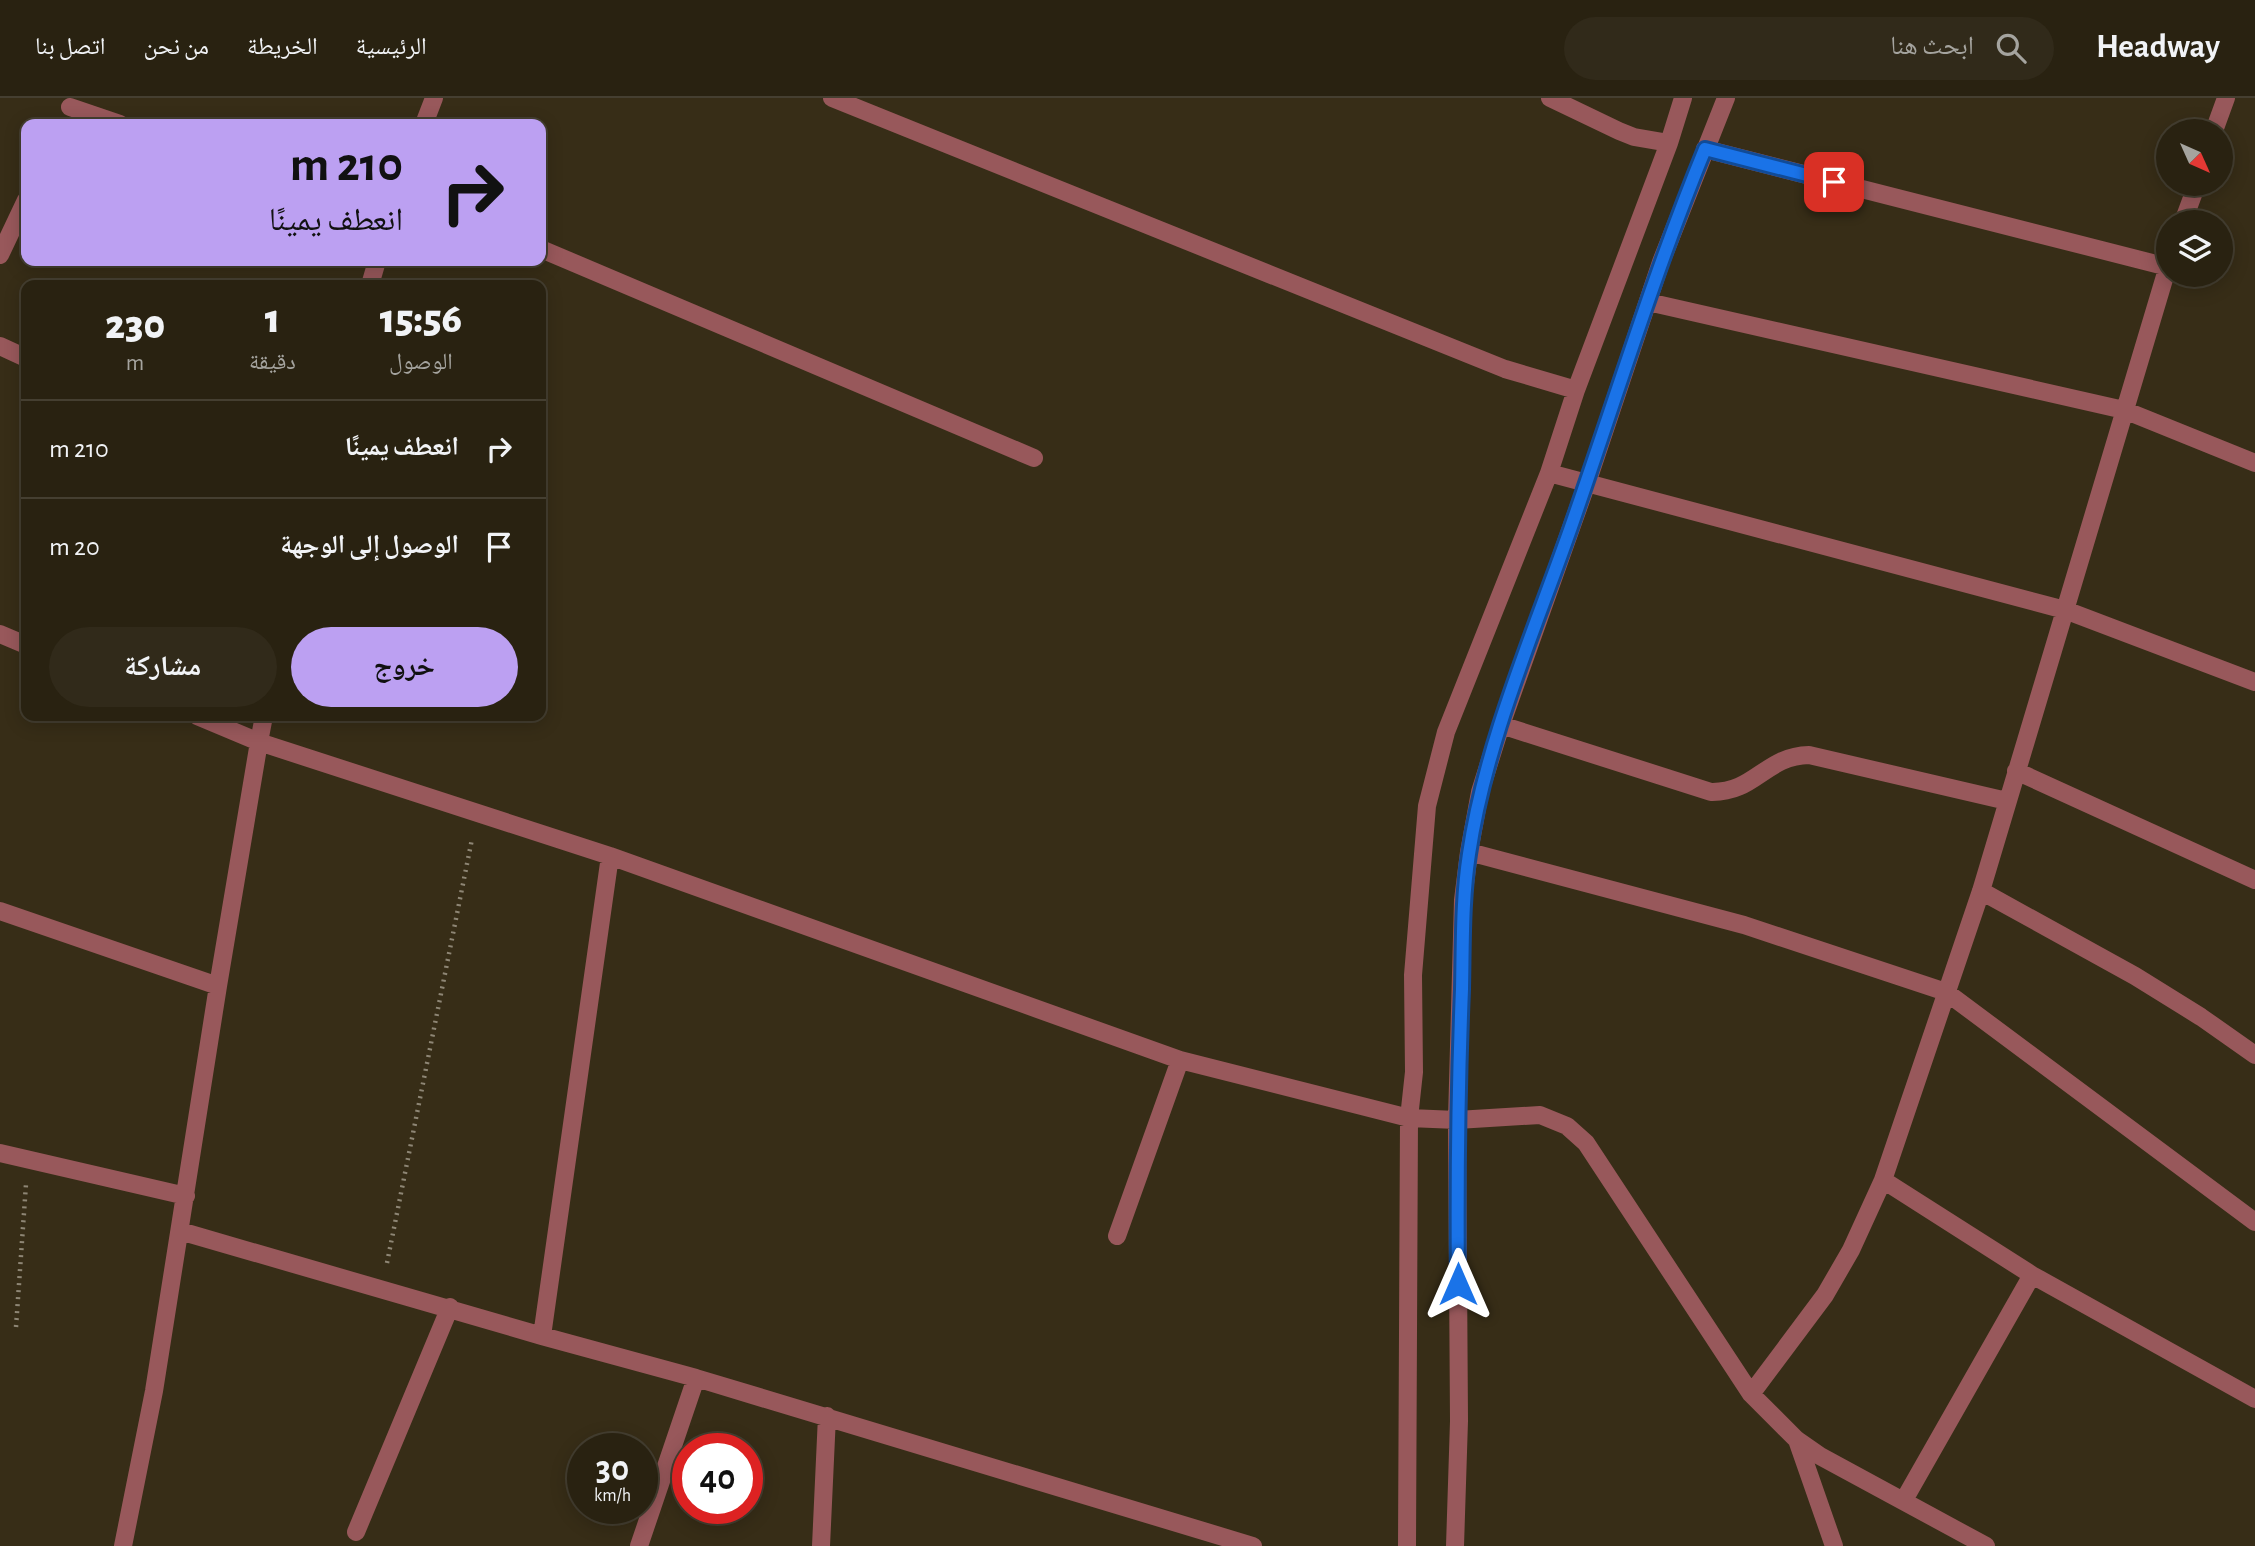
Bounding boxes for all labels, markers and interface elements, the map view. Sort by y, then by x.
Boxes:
search box [1564,17,2054,80]
icon: search [1992,29,2030,67]
text: Headway [2096,31,2220,64]
text: ابحث هنا [1890,33,1974,59]
text: اتصل بنا [35,35,105,59]
text: من نحن [143,35,209,59]
text: الخريطة [247,35,318,59]
text: الرئيسية [356,35,427,59]
north arrow [2156,119,2233,196]
map controls [2156,119,2233,287]
text: 210 m [290,141,403,190]
icon: right [427,147,518,238]
pin [1804,152,1864,212]
icon: arrive [1815,163,1853,201]
text: انعطف يمينًا [269,204,403,236]
button: layers [2156,210,2233,287]
text: 1 [265,298,280,340]
text: 15:56 [380,298,462,340]
text: 230 [105,304,165,346]
text: دقيقة [249,351,296,374]
text: الوصول [389,351,453,374]
text: m [126,352,144,375]
icon: right [480,430,518,468]
text: انعطف يمينًا [345,434,459,460]
text: 210 m [49,436,109,462]
icon: arrive [480,528,518,566]
text: الوصول إلى الوجهة [280,532,459,558]
text: 20 m [49,534,100,560]
button: مشاركة [49,627,277,707]
button: خروج [291,627,518,707]
position arrow [1421,1247,1495,1321]
speed limit sign: 40 [672,1433,763,1524]
text: 30 [596,1452,629,1487]
text: km/h [594,1487,631,1505]

